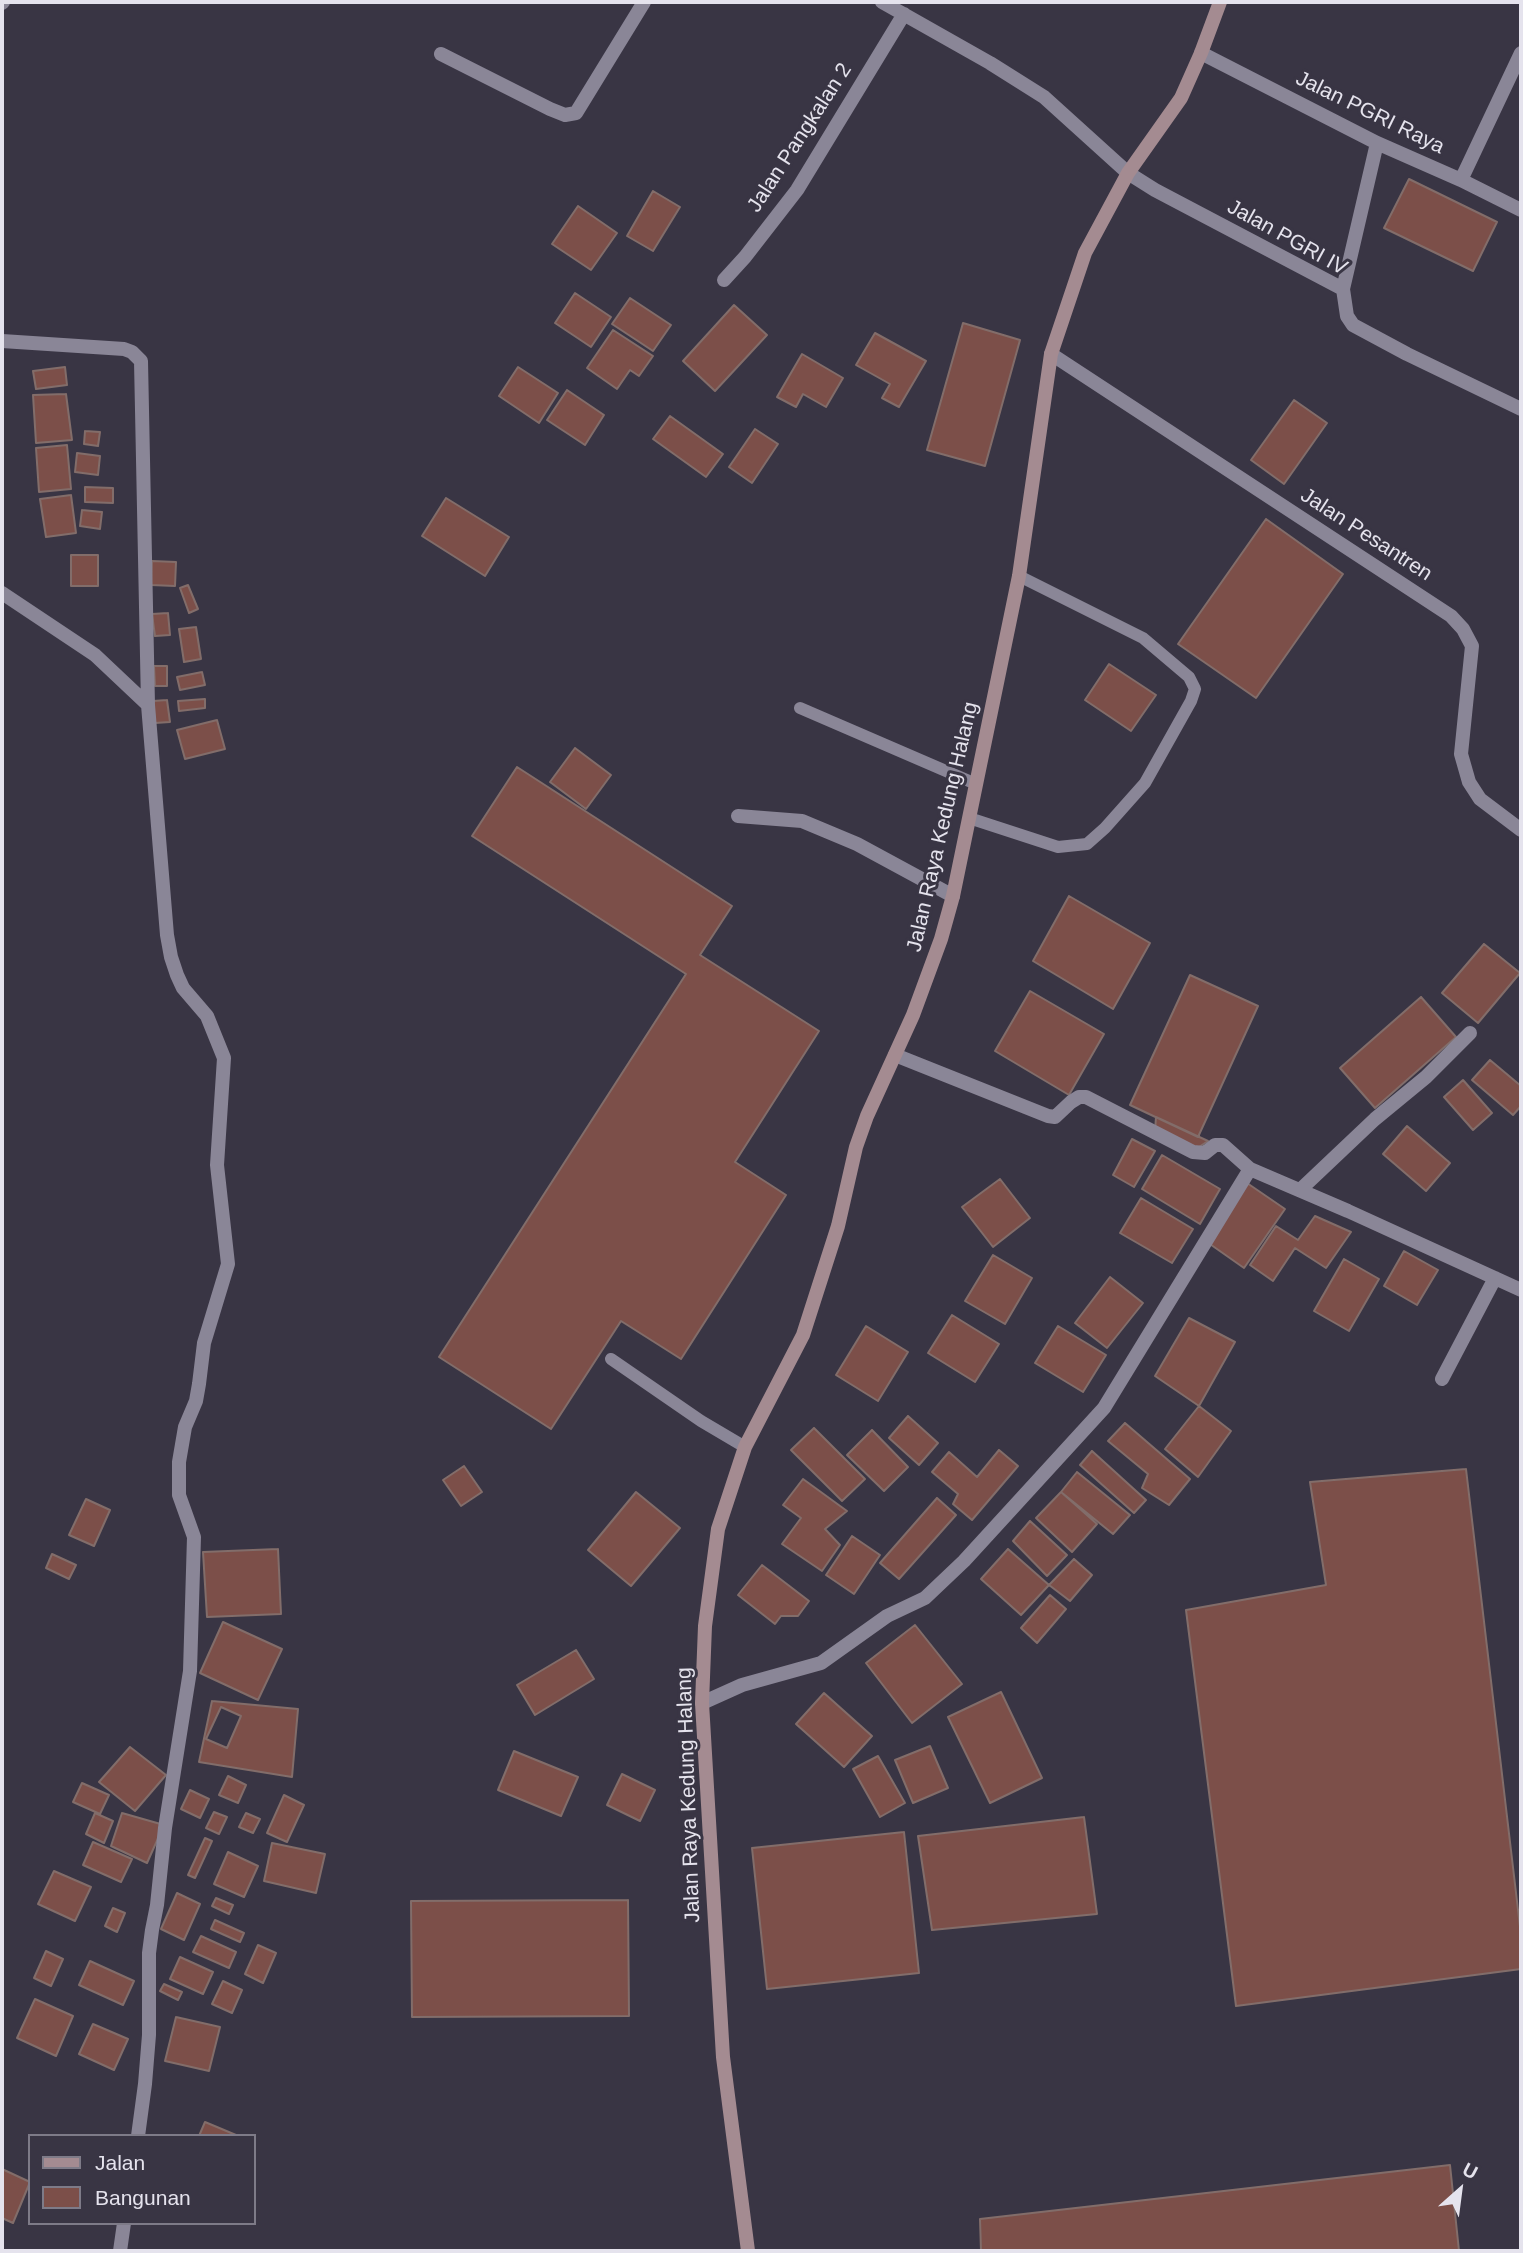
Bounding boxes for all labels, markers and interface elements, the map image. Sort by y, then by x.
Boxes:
street label: Jalan Pangkalan 2 [742,59,858,217]
street label: Jalan PGRI Raya [1292,66,1448,160]
street label: Jalan PGRI IV [1223,195,1351,281]
street label: Jalan Pesantren [1295,483,1437,587]
street label: Jalan Raya Kedung Halang [902,700,984,954]
street label: Jalan Raya Kedung Halang [672,1667,706,1923]
legend [28,2134,256,2225]
text: Jalan [95,2151,145,2174]
north arrow [1425,2155,1495,2225]
text: U [1459,2159,1481,2184]
text: Bangunan [95,2186,191,2209]

